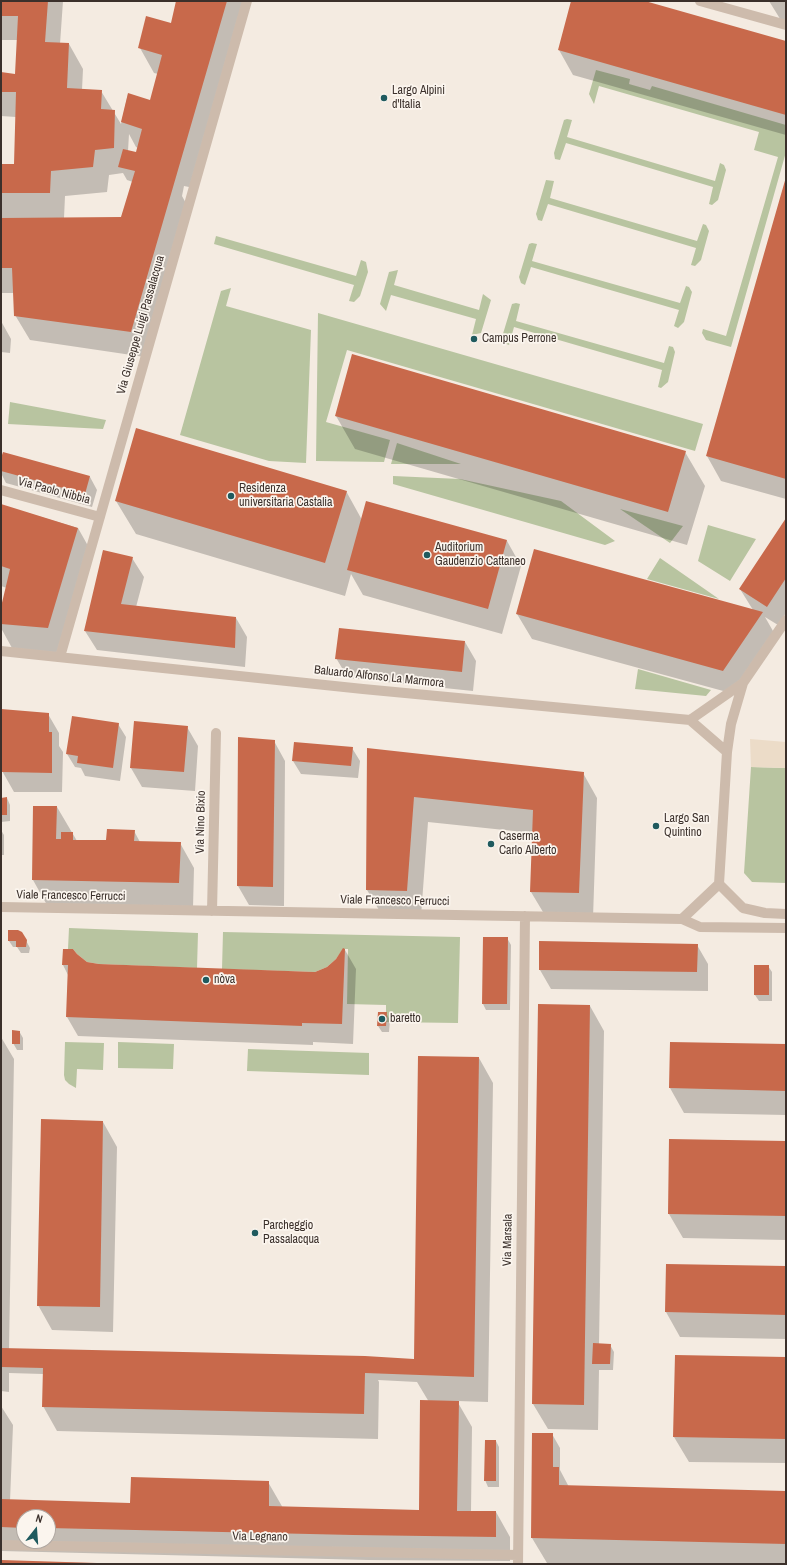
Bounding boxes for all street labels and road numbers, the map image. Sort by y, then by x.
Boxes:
street label: Via Giuseppe Luigi Passalacqua [114,254,168,396]
street label: Via Paolo Nibbia [16,474,92,508]
street label: Baluardo Alfonso La Marmora [313,663,445,691]
street label: Via Nino Bixio [193,790,209,854]
street label: Viale Francesco Ferrucci [16,888,126,904]
street label: Viale Francesco Ferrucci [340,893,450,909]
street label: Via Marsala [500,1214,516,1266]
street label: Via Legnano [232,1529,288,1545]

